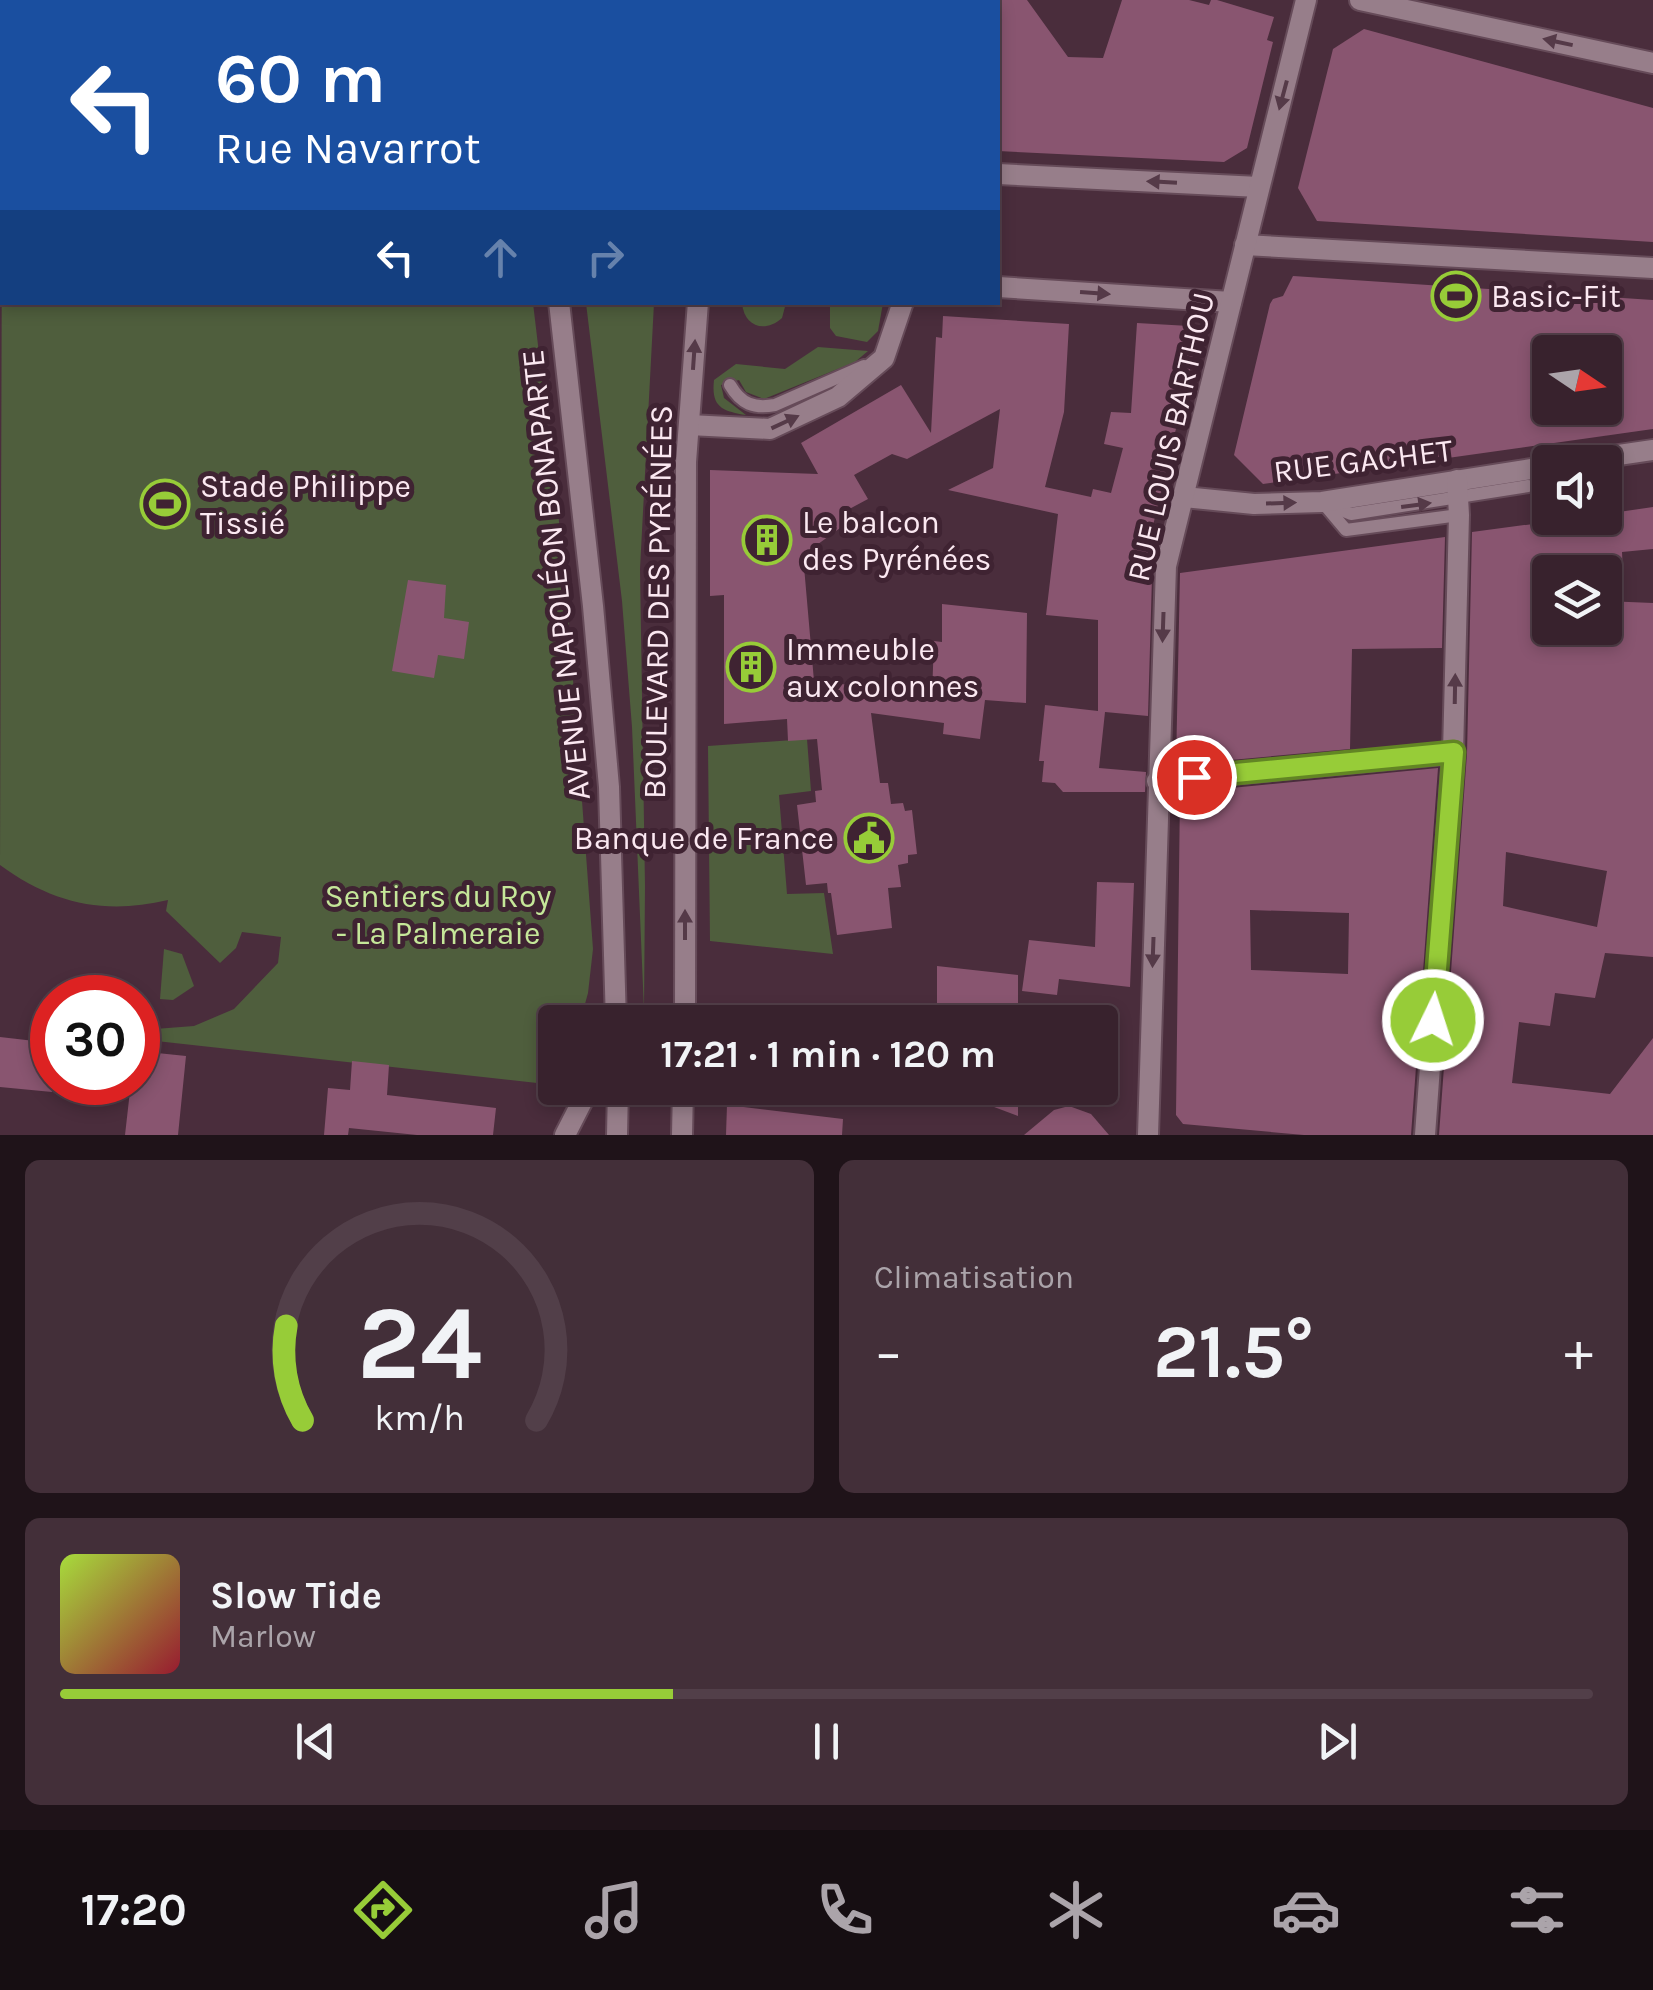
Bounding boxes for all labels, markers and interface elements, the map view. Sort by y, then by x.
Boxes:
one-way arrow [1542,34,1573,50]
text: 60 m [215,38,386,120]
icon: left [50,40,180,170]
one-way arrow [1275,80,1291,111]
text: Rue Navarrot [215,122,481,174]
one-way arrow [1145,174,1177,190]
icon: left [368,230,423,285]
icon: ahead [473,230,528,285]
icon: right [578,230,633,285]
sports icon: Basic-Fit [1430,270,1482,322]
place label: Basic-Fit [1491,278,1621,315]
one-way arrow [1079,285,1111,301]
street label: RUE LOUIS BARTHOU [1120,289,1222,585]
north arrow [1532,335,1622,425]
map controls [1532,335,1622,645]
one-way arrow [686,339,702,371]
street label: AVENUE NAPOLÉON BONAPARTE [512,348,598,802]
street label: BOULEVARD DES PYRÉNÉES [634,405,680,799]
one-way arrow [770,414,800,430]
street label: RUE GACHET [1271,432,1455,490]
button: sound [1532,445,1622,535]
place label: Stade Philippe Tissié [200,468,411,542]
sports icon: Stade Philippe Tissié [139,478,191,530]
one-way arrow [1265,495,1297,511]
one-way arrow [1401,496,1433,512]
place label: Le balcon des Pyrénées [802,504,991,578]
building icon: Le balcon des Pyrénées [741,514,793,566]
button: layers [1532,555,1622,645]
one-way arrow [1155,612,1171,644]
place label: Immeuble aux colonnes [786,631,979,705]
building icon: Immeuble aux colonnes [725,641,777,693]
one-way arrow [1447,672,1463,704]
pin [1152,735,1237,820]
icon: arrive [1167,750,1222,805]
public building icon: Banque de France [843,812,895,864]
place label: Banque de France [574,820,834,857]
park label: Sentiers du Roy - La Palmeraie [325,878,552,952]
one-way arrow [677,909,693,941]
one-way arrow [1144,937,1160,969]
position arrow [1381,968,1485,1072]
speed limit sign: 30 [30,975,160,1105]
text: 17:21 · 1 min · 120 m [660,1032,996,1077]
text: Climatisation [874,1259,1074,1296]
text: 24 [357,1283,482,1404]
text: 21.5° [1153,1308,1314,1396]
text: − [874,1320,903,1384]
text: + [1564,1320,1593,1384]
text: km/h [374,1397,465,1439]
text: Slow Tide [210,1573,382,1618]
text: Marlow [210,1618,316,1655]
icon: previous [288,1714,343,1769]
icon: pause [799,1714,854,1769]
icon: next [1310,1714,1365,1769]
icon: directions [348,1875,418,1945]
icon: music [579,1875,649,1945]
icon: phone [810,1875,880,1945]
icon: climate [1041,1875,1111,1945]
icon: car [1271,1875,1341,1945]
icon: filters [1502,1875,1572,1945]
text: 17:20 [80,1884,187,1936]

